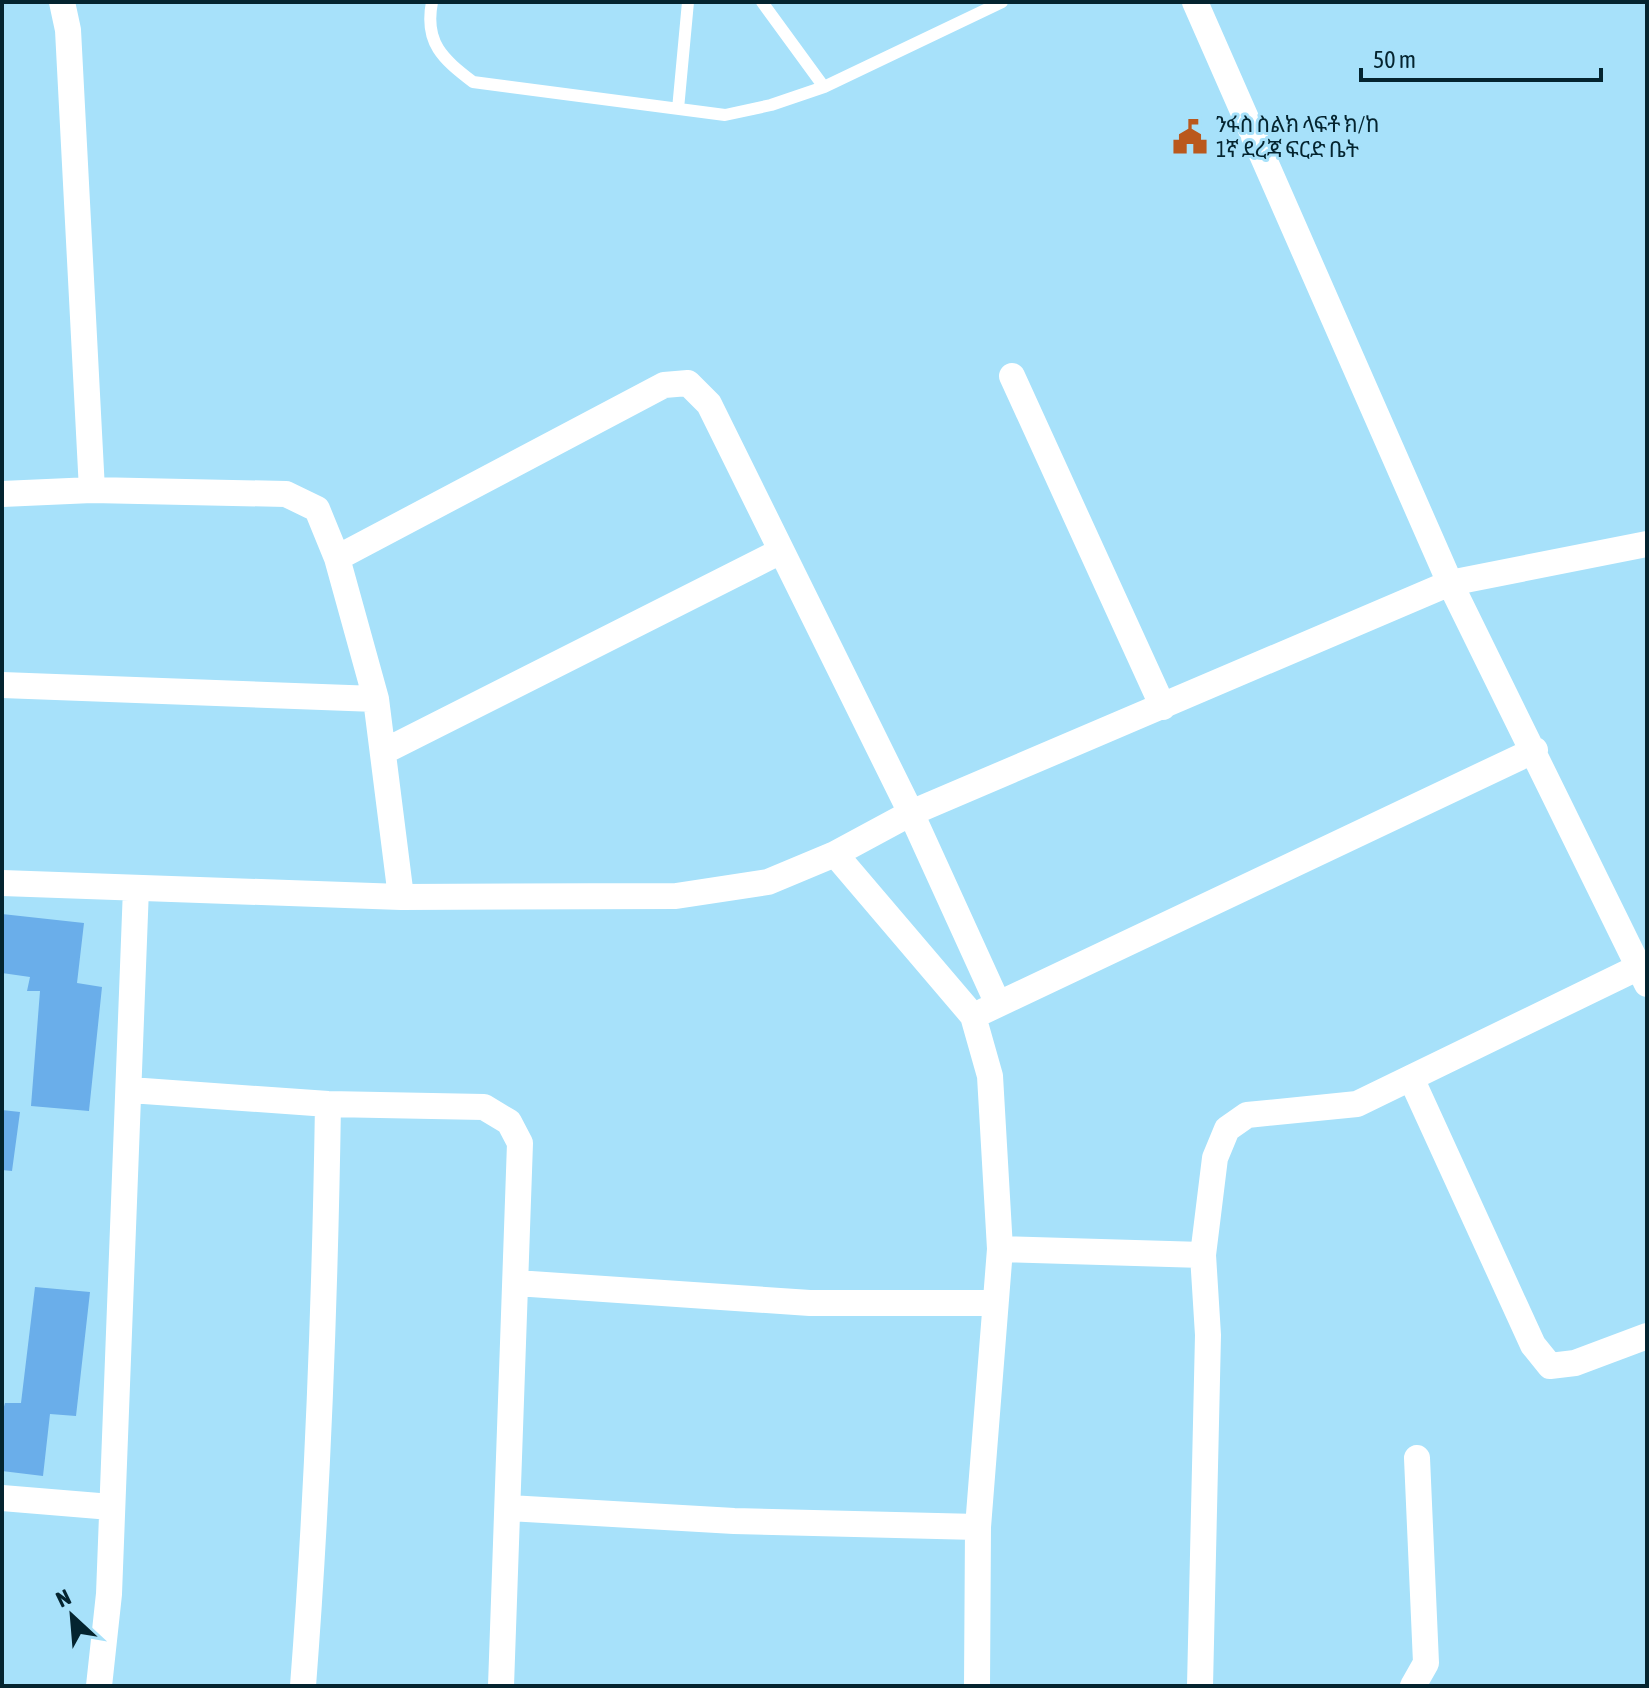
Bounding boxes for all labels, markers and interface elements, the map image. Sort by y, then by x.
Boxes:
scale bar [1361,32,1601,82]
text: 50 m [1373,46,1416,73]
place label: ንፋስ ስልክ ላፍቶ ክ/ከ 1ኛ ደረጃ ፍርድ ቤት [1216,111,1380,162]
public building icon: ንፋስ ስልክ ላፍቶ ክ/ከ 1ኛ ደረጃ ፍርድ ቤት [1171,118,1209,156]
north arrow [32,1576,112,1656]
text: N [52,1583,75,1613]

